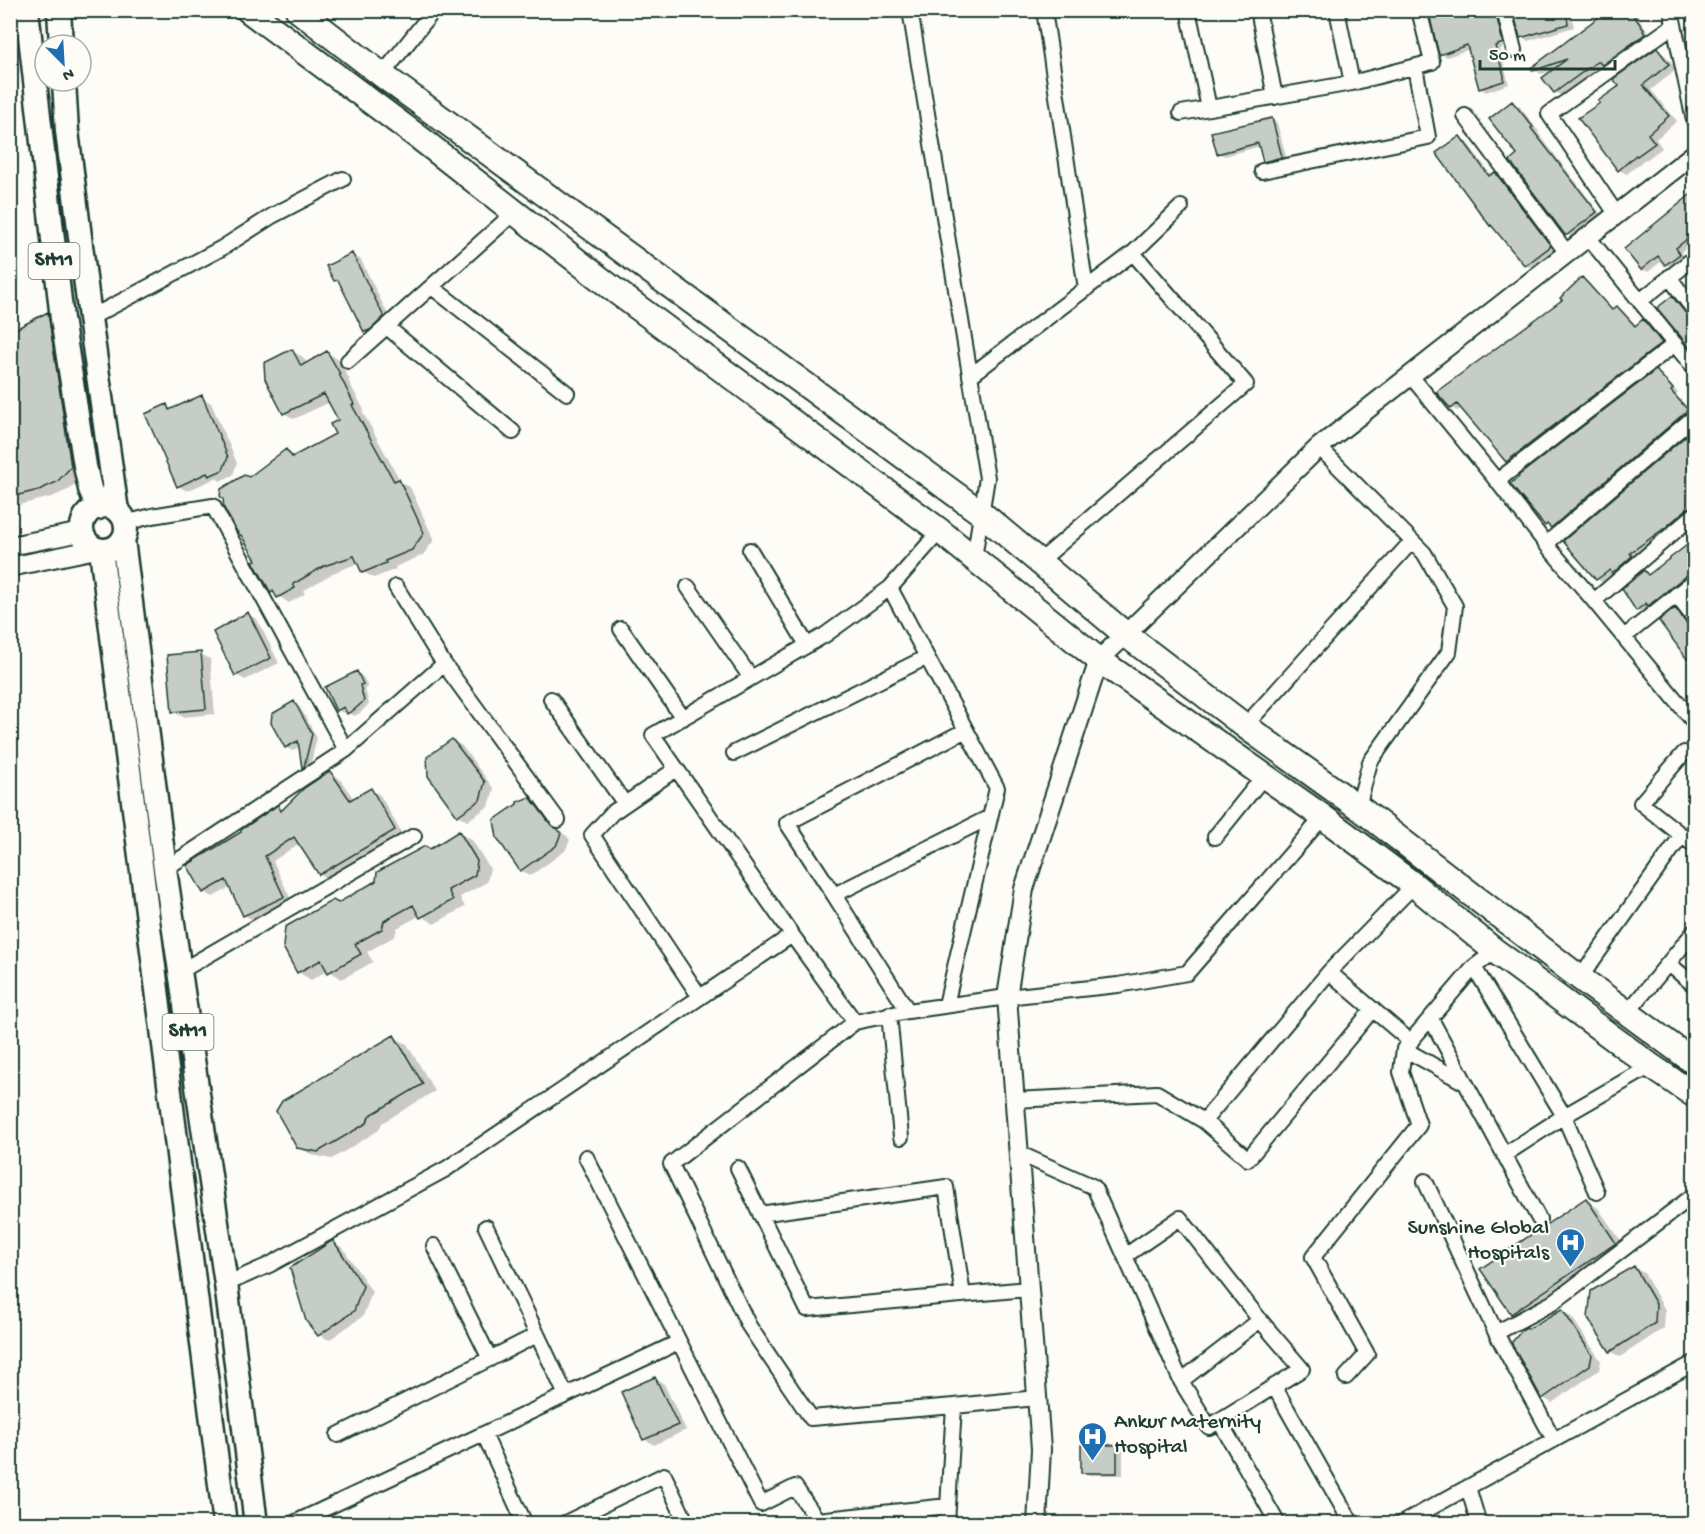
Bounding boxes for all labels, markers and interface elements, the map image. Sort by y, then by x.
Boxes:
north arrow [33,33,93,93]
scale bar [1480,33,1615,71]
text: 50 m [1489,46,1526,67]
text: N [59,63,76,85]
road number: SH11 [28,243,80,279]
road number: SH11 [162,1014,213,1050]
place label: Sunshine Global Hospitals [1408,1216,1550,1267]
hospital icon: Sunshine Global Hospitals [1554,1226,1586,1268]
place label: Ankur Maternity Hospital [1114,1410,1261,1461]
hospital icon: Ankur Maternity Hospital [1077,1420,1109,1462]

